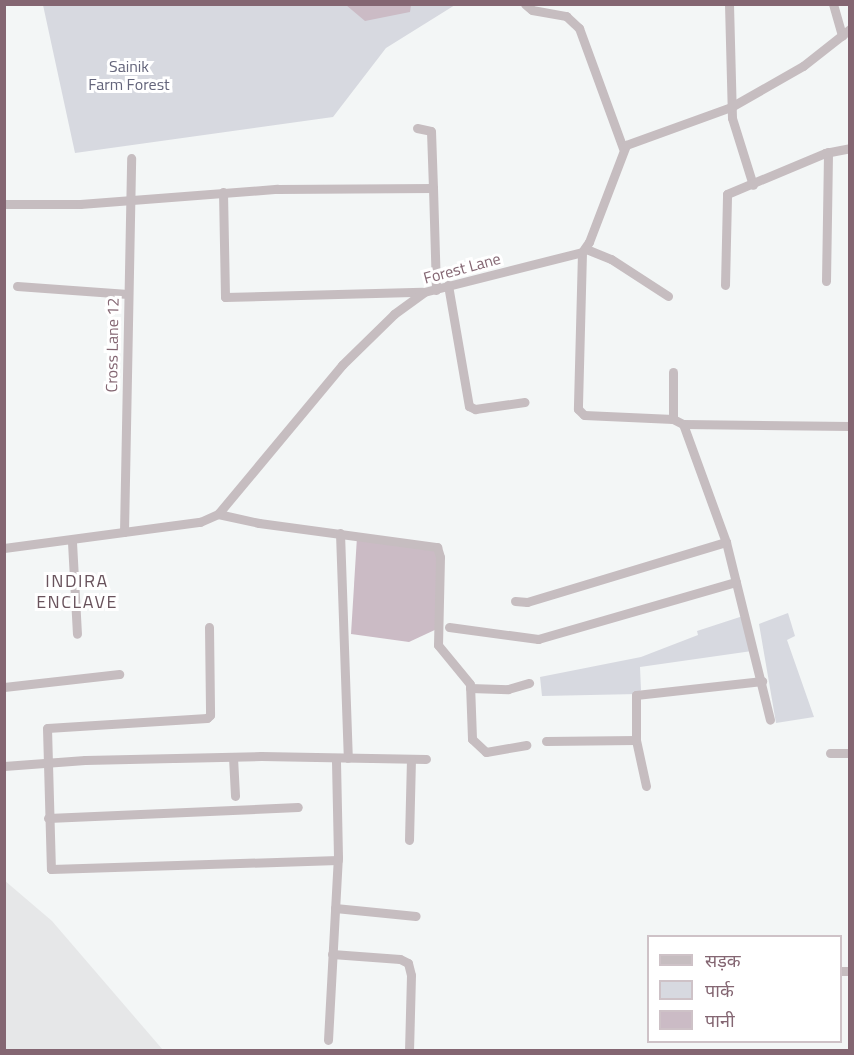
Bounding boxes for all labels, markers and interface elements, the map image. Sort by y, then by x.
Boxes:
park label: Sainik Farm Forest [88,56,170,94]
street label: Forest Lane [421,249,503,287]
street label: Cross Lane 12 [102,298,122,392]
district label: INDIRA ENCLAVE [36,571,118,614]
legend [647,935,842,1043]
text: सड़क [705,947,741,974]
text: पार्क [705,977,734,1004]
text: पानी [705,1007,735,1034]

